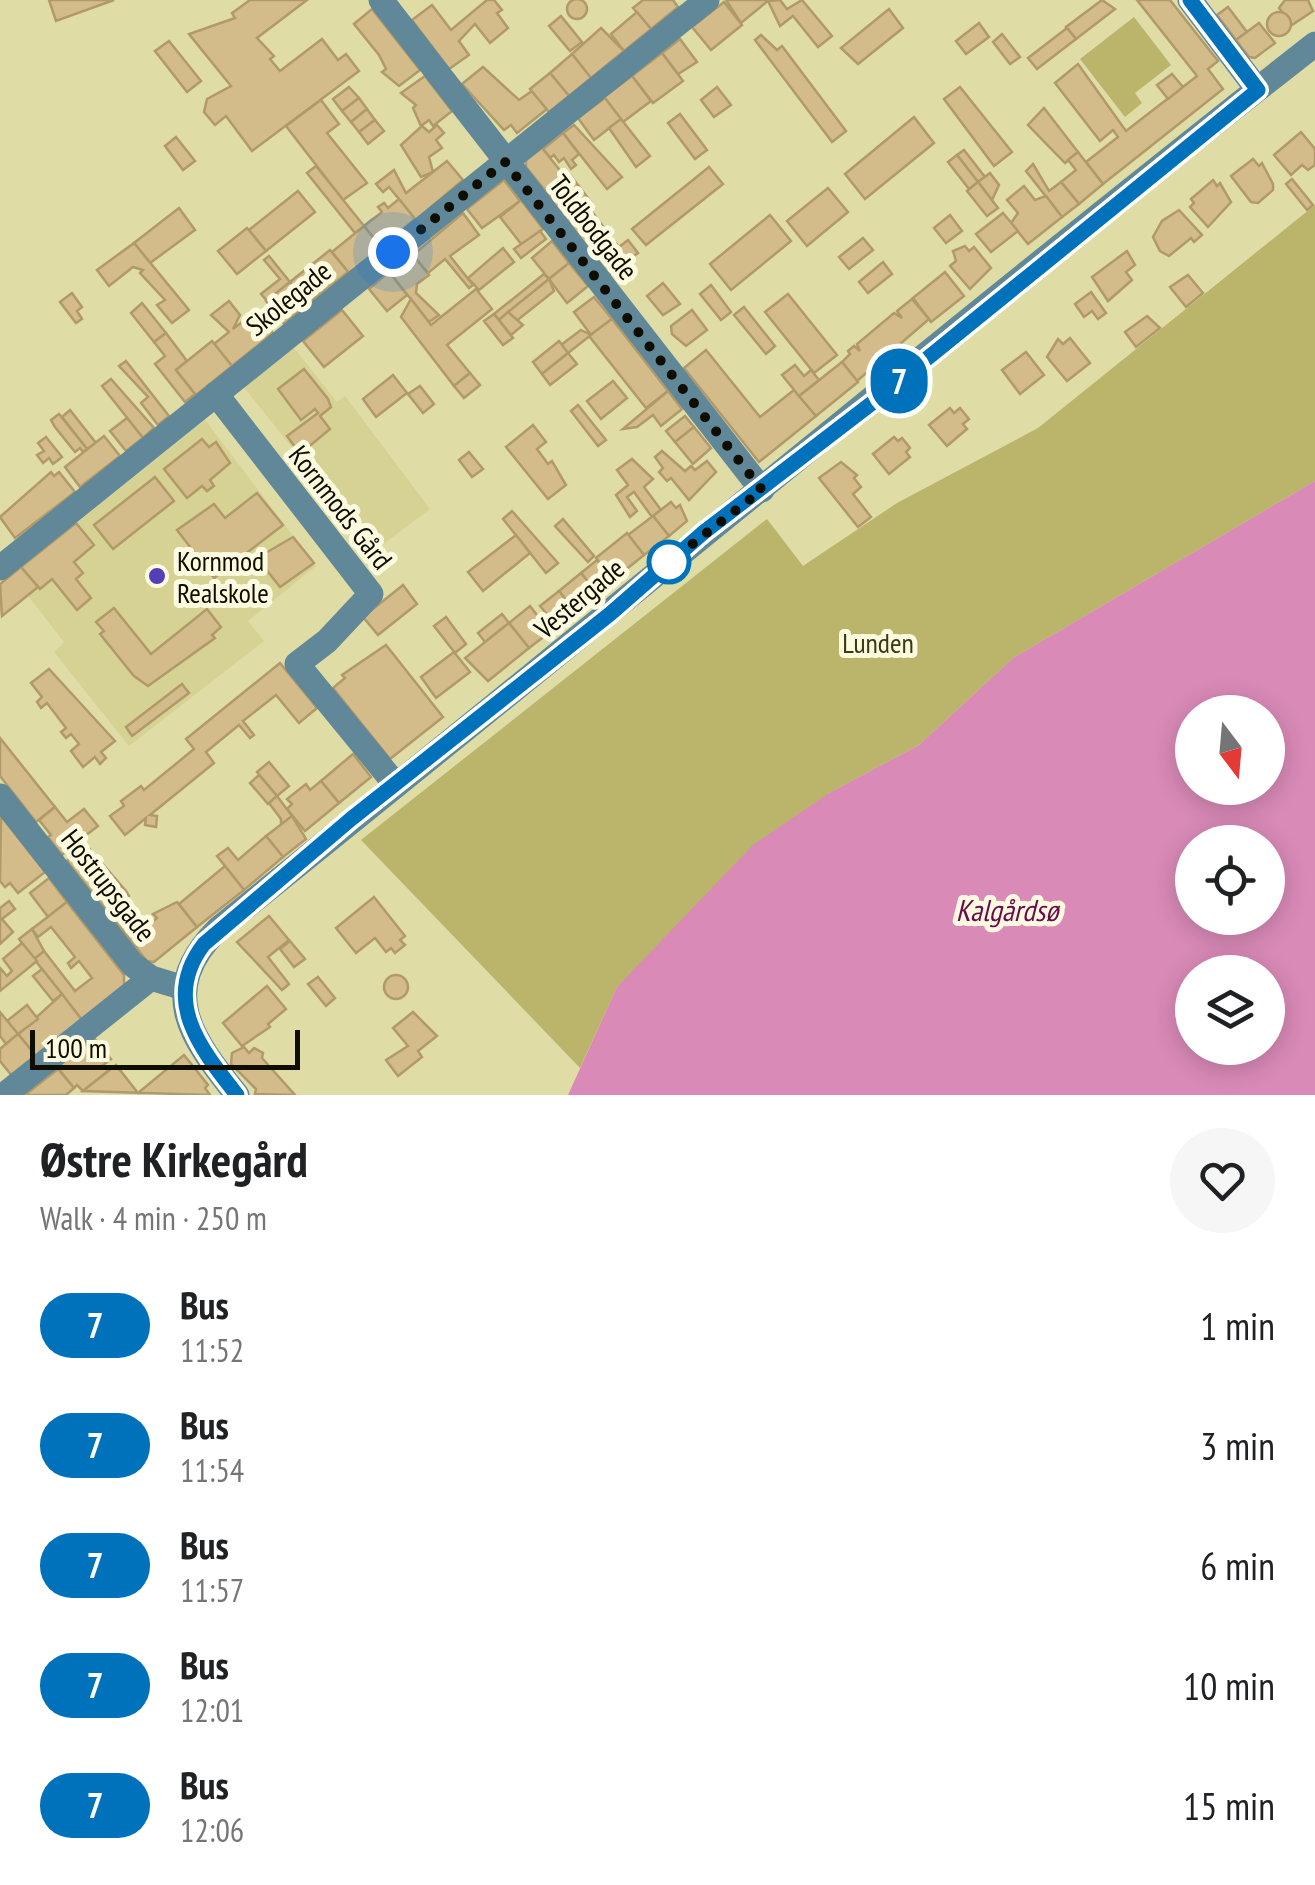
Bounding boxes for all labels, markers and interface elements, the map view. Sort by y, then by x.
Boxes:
street label: Toldbodgade [541,167,647,287]
your location [368,227,418,277]
street label: Skolegade [238,252,338,344]
line badge: 7 [866,348,932,414]
text: 7 [891,358,907,404]
street label: Kornmods Gård [281,438,401,576]
unlabelled marker [648,541,690,583]
place label: Kornmod Realskole [177,542,269,611]
street label: Vestergade [526,550,632,647]
marker: Kornmod Realskole [146,565,168,587]
park label: Lunden [842,624,914,661]
north arrow [1175,695,1285,805]
map controls [1175,695,1285,1065]
street label: Hostrupsgade [54,821,164,949]
button: locate [1175,825,1285,935]
water label: Kalgårdsø [956,890,1061,929]
button: layers [1175,955,1285,1065]
scale bar [30,1025,300,1070]
text: 100 m [45,1029,107,1066]
text: Østre Kirkegård [40,1128,308,1190]
button: heart [1170,1128,1275,1233]
text: Walk · 4 min · 250 m [40,1197,267,1239]
text: Bus [180,1280,229,1329]
text: 1 min [1200,1301,1275,1350]
text: 7 [87,1302,103,1348]
text: 11:52 [180,1329,244,1371]
text: Bus [180,1400,229,1449]
text: 3 min [1200,1421,1275,1470]
text: 7 [87,1422,103,1468]
text: 11:54 [180,1449,244,1491]
text: Bus [180,1520,229,1569]
text: 6 min [1200,1541,1275,1590]
text: 7 [87,1542,103,1588]
text: 11:57 [180,1569,244,1611]
text: Bus [180,1640,229,1689]
text: 10 min [1183,1661,1275,1710]
text: 7 [87,1662,103,1708]
text: 12:01 [180,1689,244,1731]
text: Bus [180,1760,229,1809]
text: 15 min [1183,1781,1275,1830]
text: 7 [87,1782,103,1828]
text: 12:06 [180,1809,244,1851]

